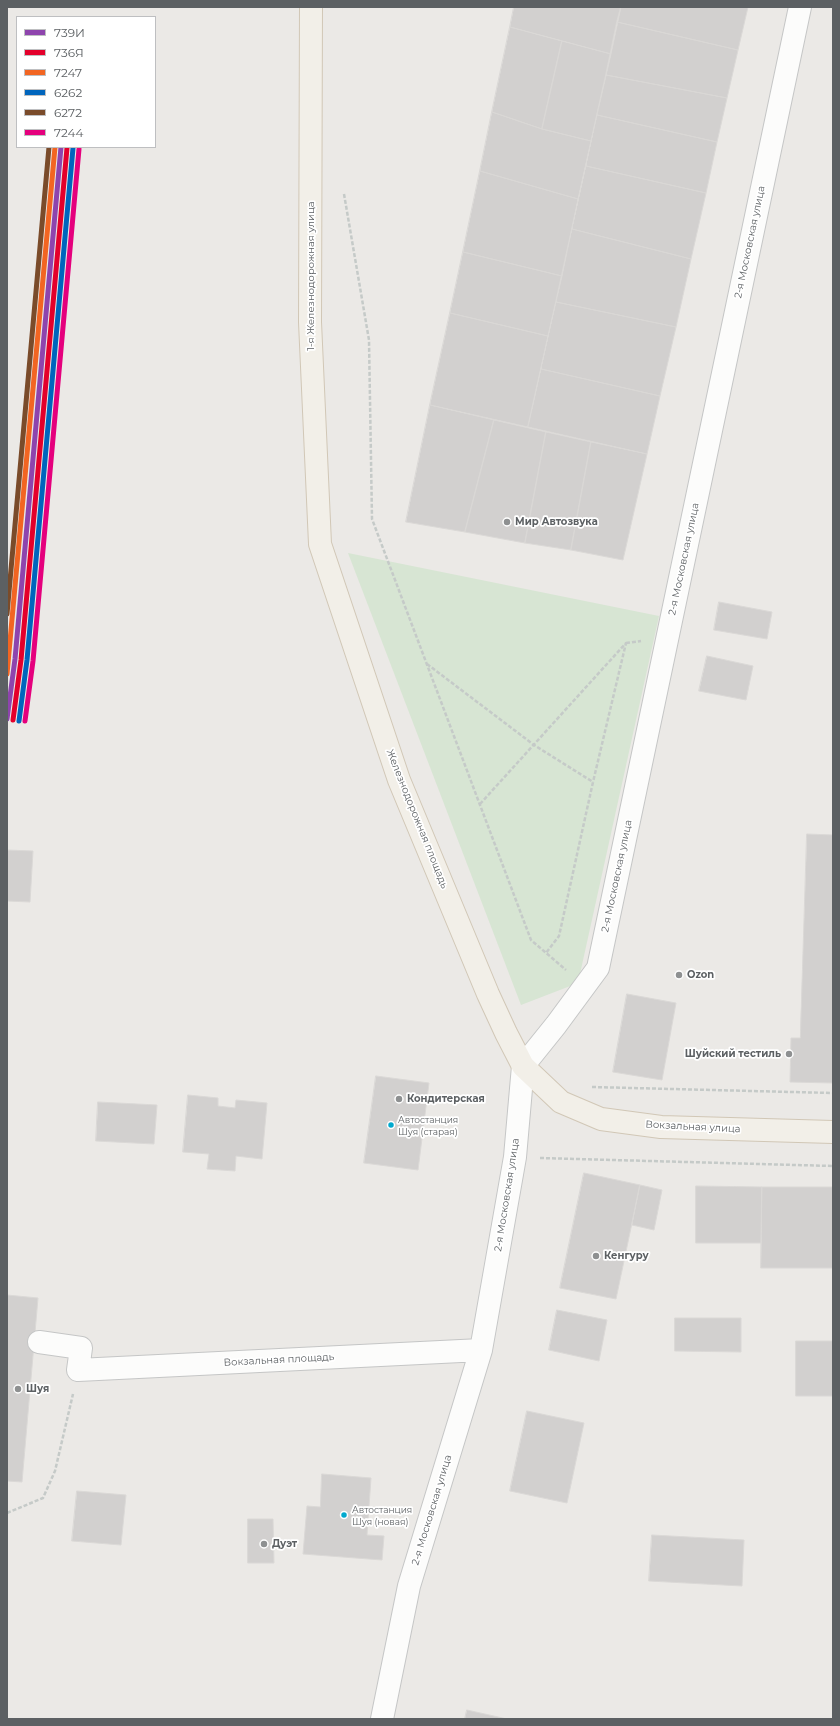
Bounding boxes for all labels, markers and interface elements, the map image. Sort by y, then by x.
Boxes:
legend [16,16,156,148]
text: 739И [54,25,85,40]
text: 736Я [54,45,84,60]
text: 7247 [54,65,82,80]
text: 6262 [54,85,82,100]
text: 6272 [54,105,82,120]
text: 7244 [54,125,83,140]
street label: 2-я Московская улица [732,185,768,299]
street label: 1-я Железнодорожная улица [305,201,317,351]
street label: 2-я Московская улица [666,502,702,616]
place label: Мир Автозвука [515,516,598,528]
marker: Мир Автозвука [502,517,512,527]
street label: Железнодорожная площадь [384,748,450,890]
street label: 2-я Московская улица [599,819,635,933]
place label: Ozon [687,969,714,981]
marker: Ozon [674,970,684,980]
place label: Шуйский тестиль [685,1048,781,1060]
marker: Шуйский тестиль [784,1049,794,1059]
place label: Кондитерская [407,1093,485,1105]
marker: Кондитерская [394,1094,404,1104]
place label: Автостанция Шуя (старая) [398,1115,458,1136]
street label: Вокзальная улица [645,1119,741,1135]
marker: Автостанция Шуя (старая) [386,1120,396,1130]
street label: 2-я Московская улица [492,1137,522,1253]
place label: Кенгуру [604,1250,649,1262]
marker: Кенгуру [591,1251,601,1261]
street label: Вокзальная площадь [223,1351,335,1369]
place label: Шуя [26,1383,49,1395]
marker: Шуя [13,1384,23,1394]
street label: 2-я Московская улица [410,1453,454,1567]
place label: Автостанция Шуя (новая) [352,1505,412,1526]
marker: Автостанция Шуя (новая) [339,1510,349,1520]
place label: Дуэт [272,1538,297,1550]
marker: Дуэт [259,1539,269,1549]

